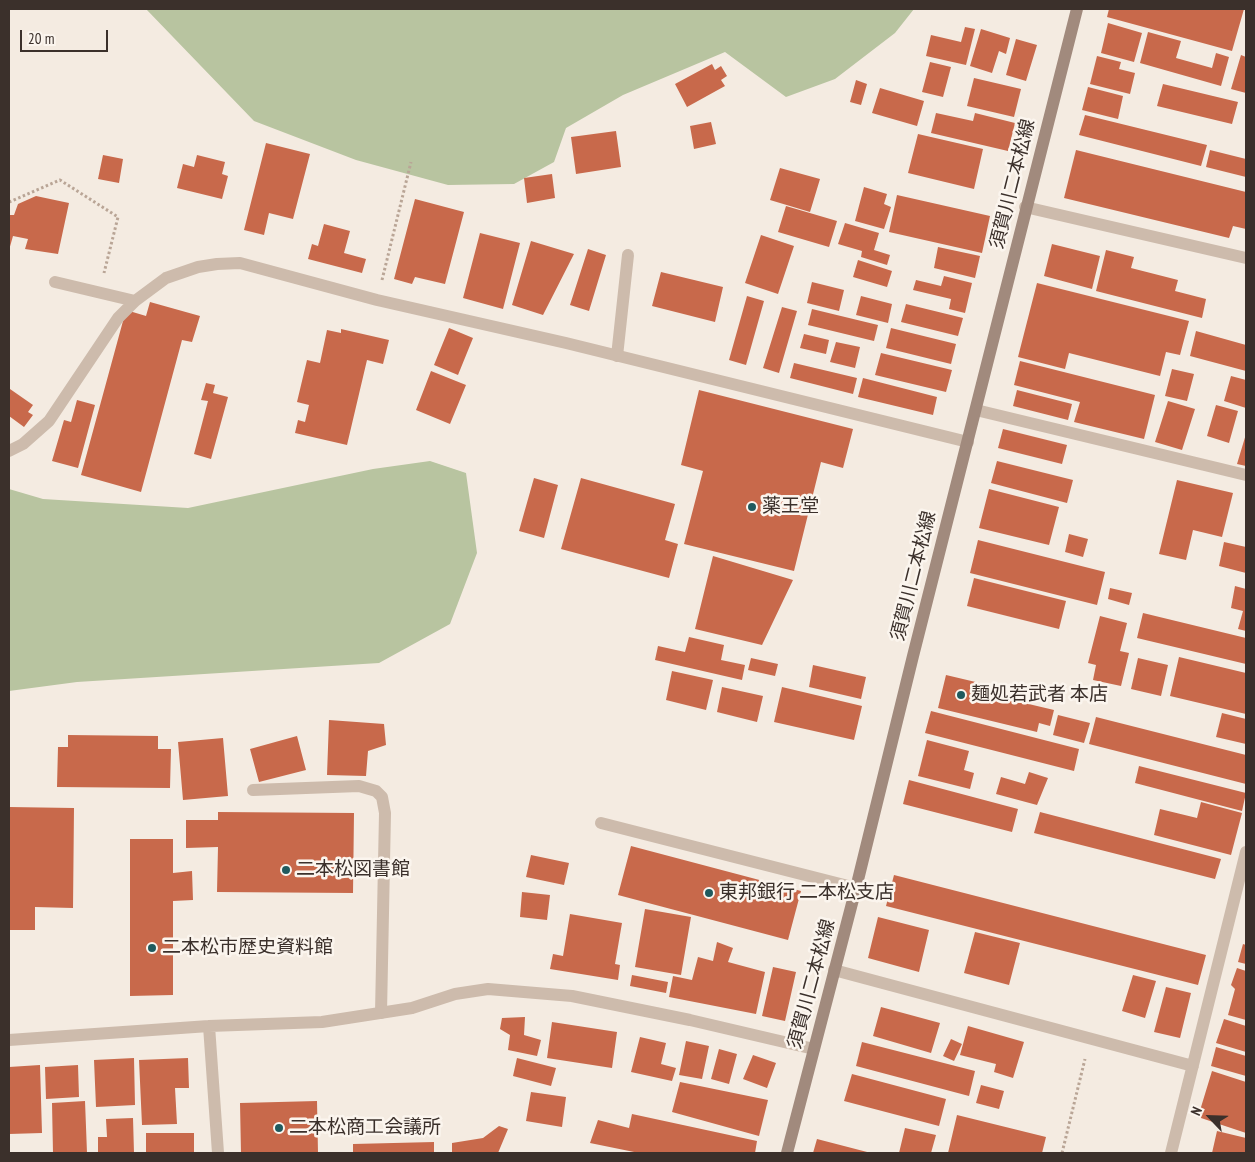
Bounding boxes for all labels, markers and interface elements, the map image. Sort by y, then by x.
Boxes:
scale bar [22,20,110,52]
text: 20 m [28,29,54,48]
street label: 須賀川二本松線 [986,117,1040,251]
place label: 薬王堂 [762,496,819,518]
marker: 薬王堂 [746,501,758,513]
street label: 須賀川二本松線 [887,509,941,643]
place label: 麺処若武者 本店 [971,684,1108,706]
marker: 麺処若武者 本店 [955,689,967,701]
place label: 二本松図書館 [296,859,410,881]
marker: 二本松図書館 [280,864,292,876]
place label: 東邦銀行 二本松支店 [719,882,894,904]
marker: 東邦銀行 二本松支店 [703,887,715,899]
street label: 須賀川二本松線 [784,917,840,1051]
place label: 二本松市歴史資料館 [162,937,333,959]
marker: 二本松市歴史資料館 [146,942,158,954]
north arrow [1185,1092,1235,1142]
text: N [1187,1104,1206,1118]
place label: 二本松商工会議所 [289,1117,441,1139]
marker: 二本松商工会議所 [273,1122,285,1134]

